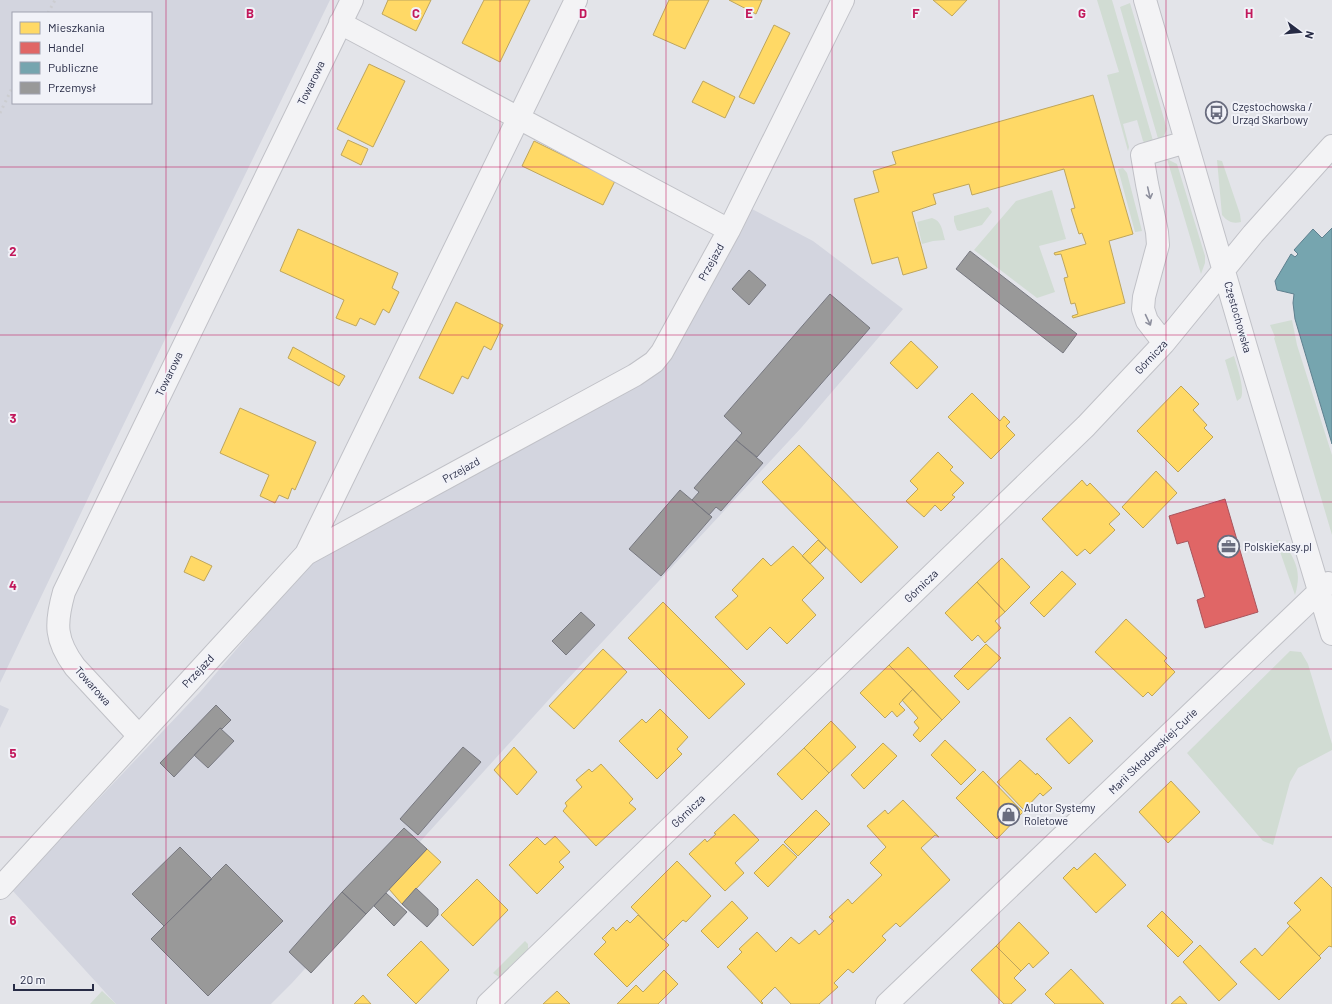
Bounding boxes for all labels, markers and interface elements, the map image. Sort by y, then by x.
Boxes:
text: B [246,5,254,21]
text: C [412,5,420,21]
text: D [579,5,587,21]
text: E [745,5,753,21]
text: F [912,5,920,21]
text: G [1078,5,1086,21]
text: H [1245,5,1253,21]
legend [12,12,152,104]
north arrow [1280,12,1320,52]
text: Mieszkania [48,20,105,34]
text: N [1303,30,1317,40]
text: Handel [48,40,84,54]
street label: Towarowa [294,58,327,107]
text: Publiczne [48,60,98,74]
text: Przemysł [48,80,96,94]
bus stop icon: Częstochowska / Urząd Skarbowy [1204,100,1230,126]
place label: Częstochowska / Urząd Skarbowy [1232,100,1312,126]
one-way arrow [1145,186,1153,199]
street label: Przejazd [695,241,726,283]
text: 2 [9,243,17,259]
street label: Częstochowska [1222,280,1255,354]
one-way arrow [1144,313,1152,325]
street label: Górnicza [1132,337,1170,376]
street label: Towarowa [152,349,185,398]
text: 3 [9,410,17,426]
street label: Przejazd [440,454,482,485]
office icon: PolskieKasy.pl [1216,534,1242,560]
place label: PolskieKasy.pl [1244,540,1312,553]
street label: Górnicza [901,567,940,605]
text: 4 [9,577,17,593]
street label: Przejazd [179,651,216,690]
street label: Towarowa [73,664,114,708]
street label: Marii Skłodowskiej-Curie [1106,705,1200,796]
text: 5 [9,745,17,761]
street label: Górnicza [668,792,707,830]
shop icon: Alutor Systemy Roletowe [995,801,1021,827]
place label: Alutor Systemy Roletowe [1024,801,1095,827]
text: 6 [10,912,17,928]
scale bar [14,966,93,992]
text: 20 m [20,972,46,986]

